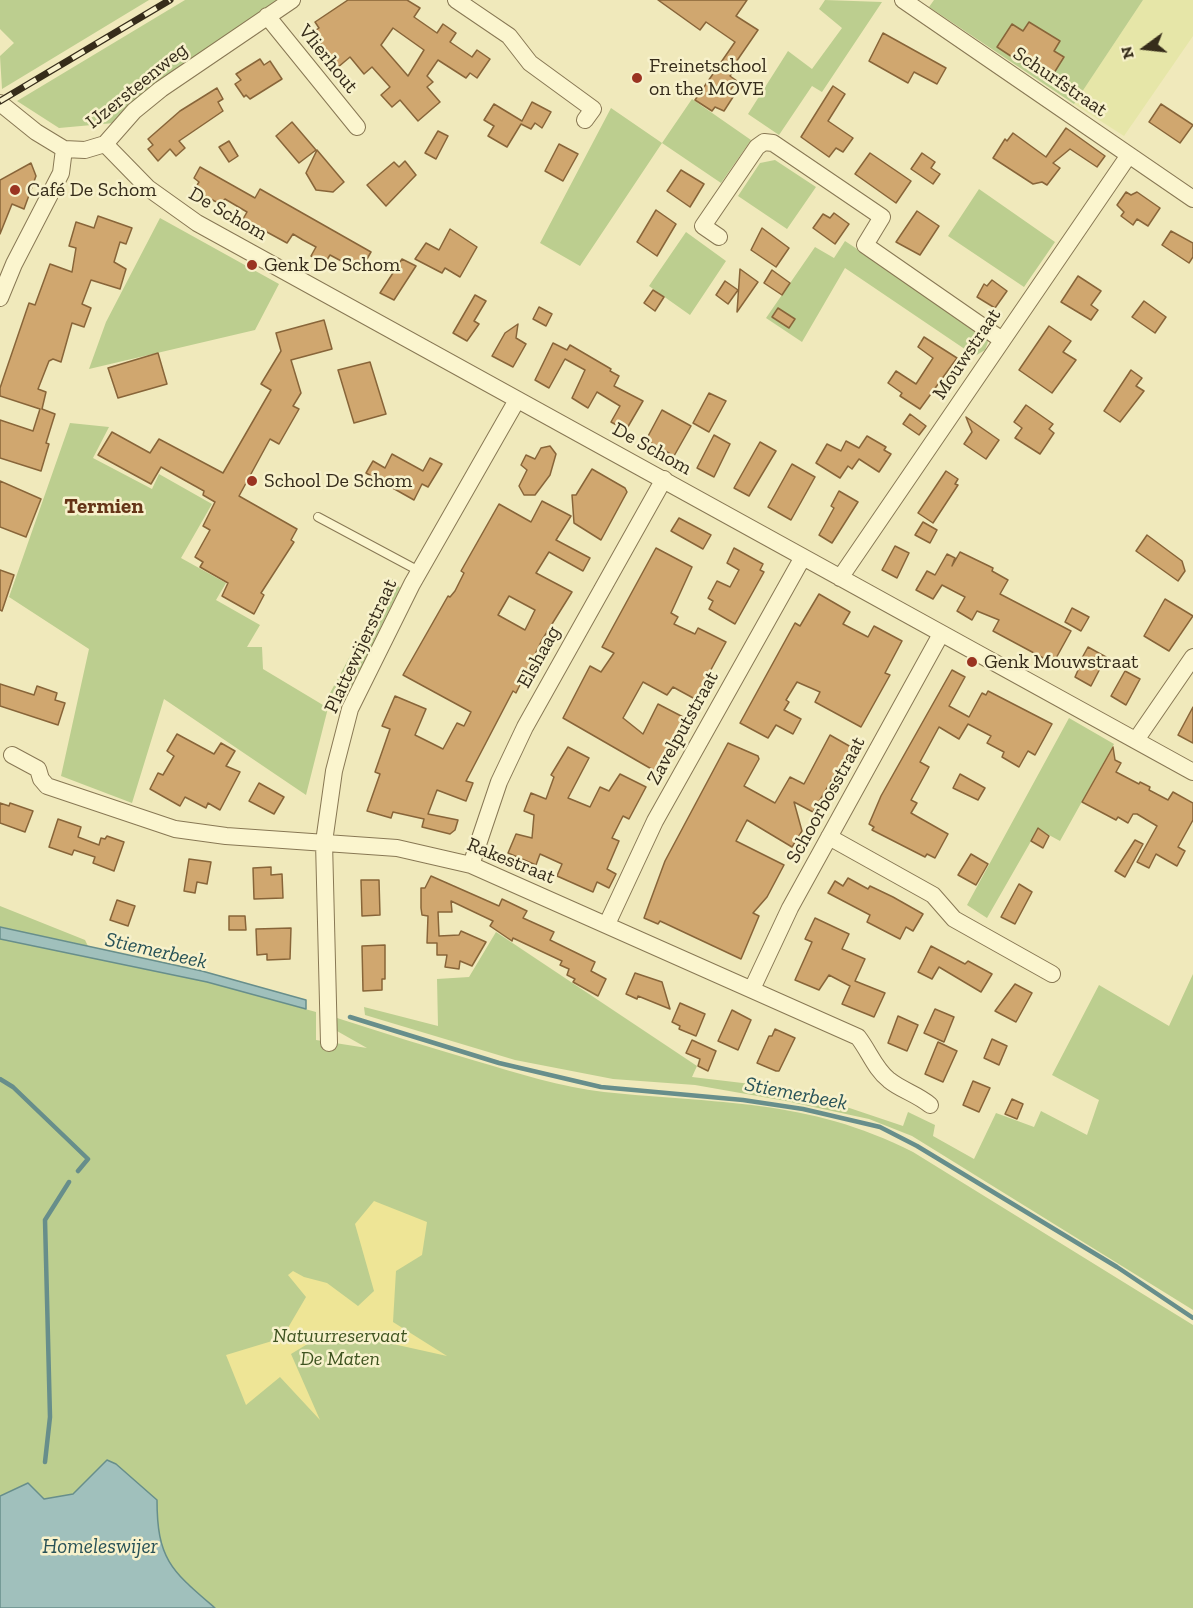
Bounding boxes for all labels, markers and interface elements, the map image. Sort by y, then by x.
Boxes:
north arrow [1115,18,1175,78]
street label: Vlierhout [293,20,363,98]
street label: IJzersteenweg [81,38,193,134]
street label: Schurfstraat [1008,42,1112,122]
text: N [1116,44,1138,61]
place label: Freinetschool on the MOVE [649,54,767,101]
marker: Freinetschool on the MOVE [630,71,644,85]
place label: Café De Schom [27,178,156,202]
street label: De Schom [184,182,272,246]
marker: Café De Schom [8,183,22,197]
place label: Genk De Schom [264,253,400,277]
marker: Genk De Schom [245,258,259,272]
street label: Mouwstraat [928,304,1006,404]
street label: De Schom [608,417,696,481]
place label: School De Schom [264,469,412,493]
marker: School De Schom [245,474,259,488]
district label: Termien [64,494,144,520]
street label: Plattewijerstraat [319,575,403,717]
street label: Elshaag [512,622,566,692]
place label: Genk Mouwstraat [984,650,1138,674]
marker: Genk Mouwstraat [965,655,979,669]
street label: Zavelputstraat [642,667,724,789]
street label: Schoorbosstraat [781,733,871,867]
street label: Rakestraat [463,832,559,890]
water label: Stiemerbeek [103,927,209,975]
water label: Stiemerbeek [743,1072,849,1116]
park label: Natuurreservaat De Maten [273,1324,407,1371]
water label: Homeleswijer [42,1534,158,1560]

